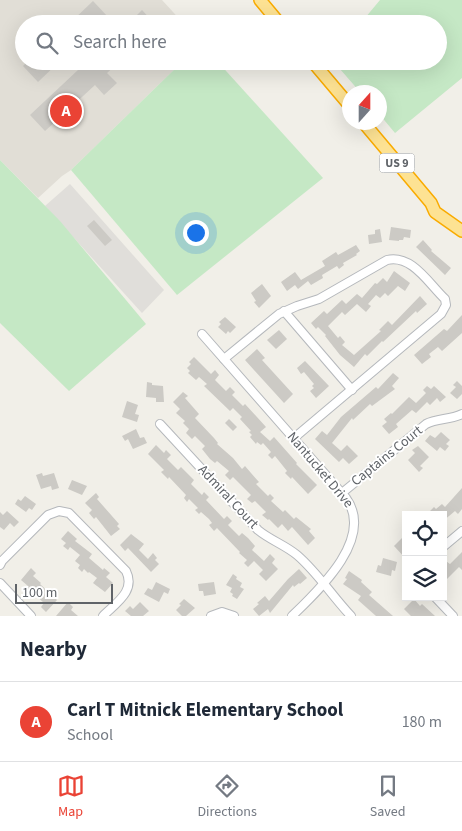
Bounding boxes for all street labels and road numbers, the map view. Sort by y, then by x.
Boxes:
road number: US 9 [380,154,414,172]
street label: Captains Court [347,421,427,491]
street label: Nantucket Drive [282,428,358,512]
street label: Admiral Court [193,460,263,534]

